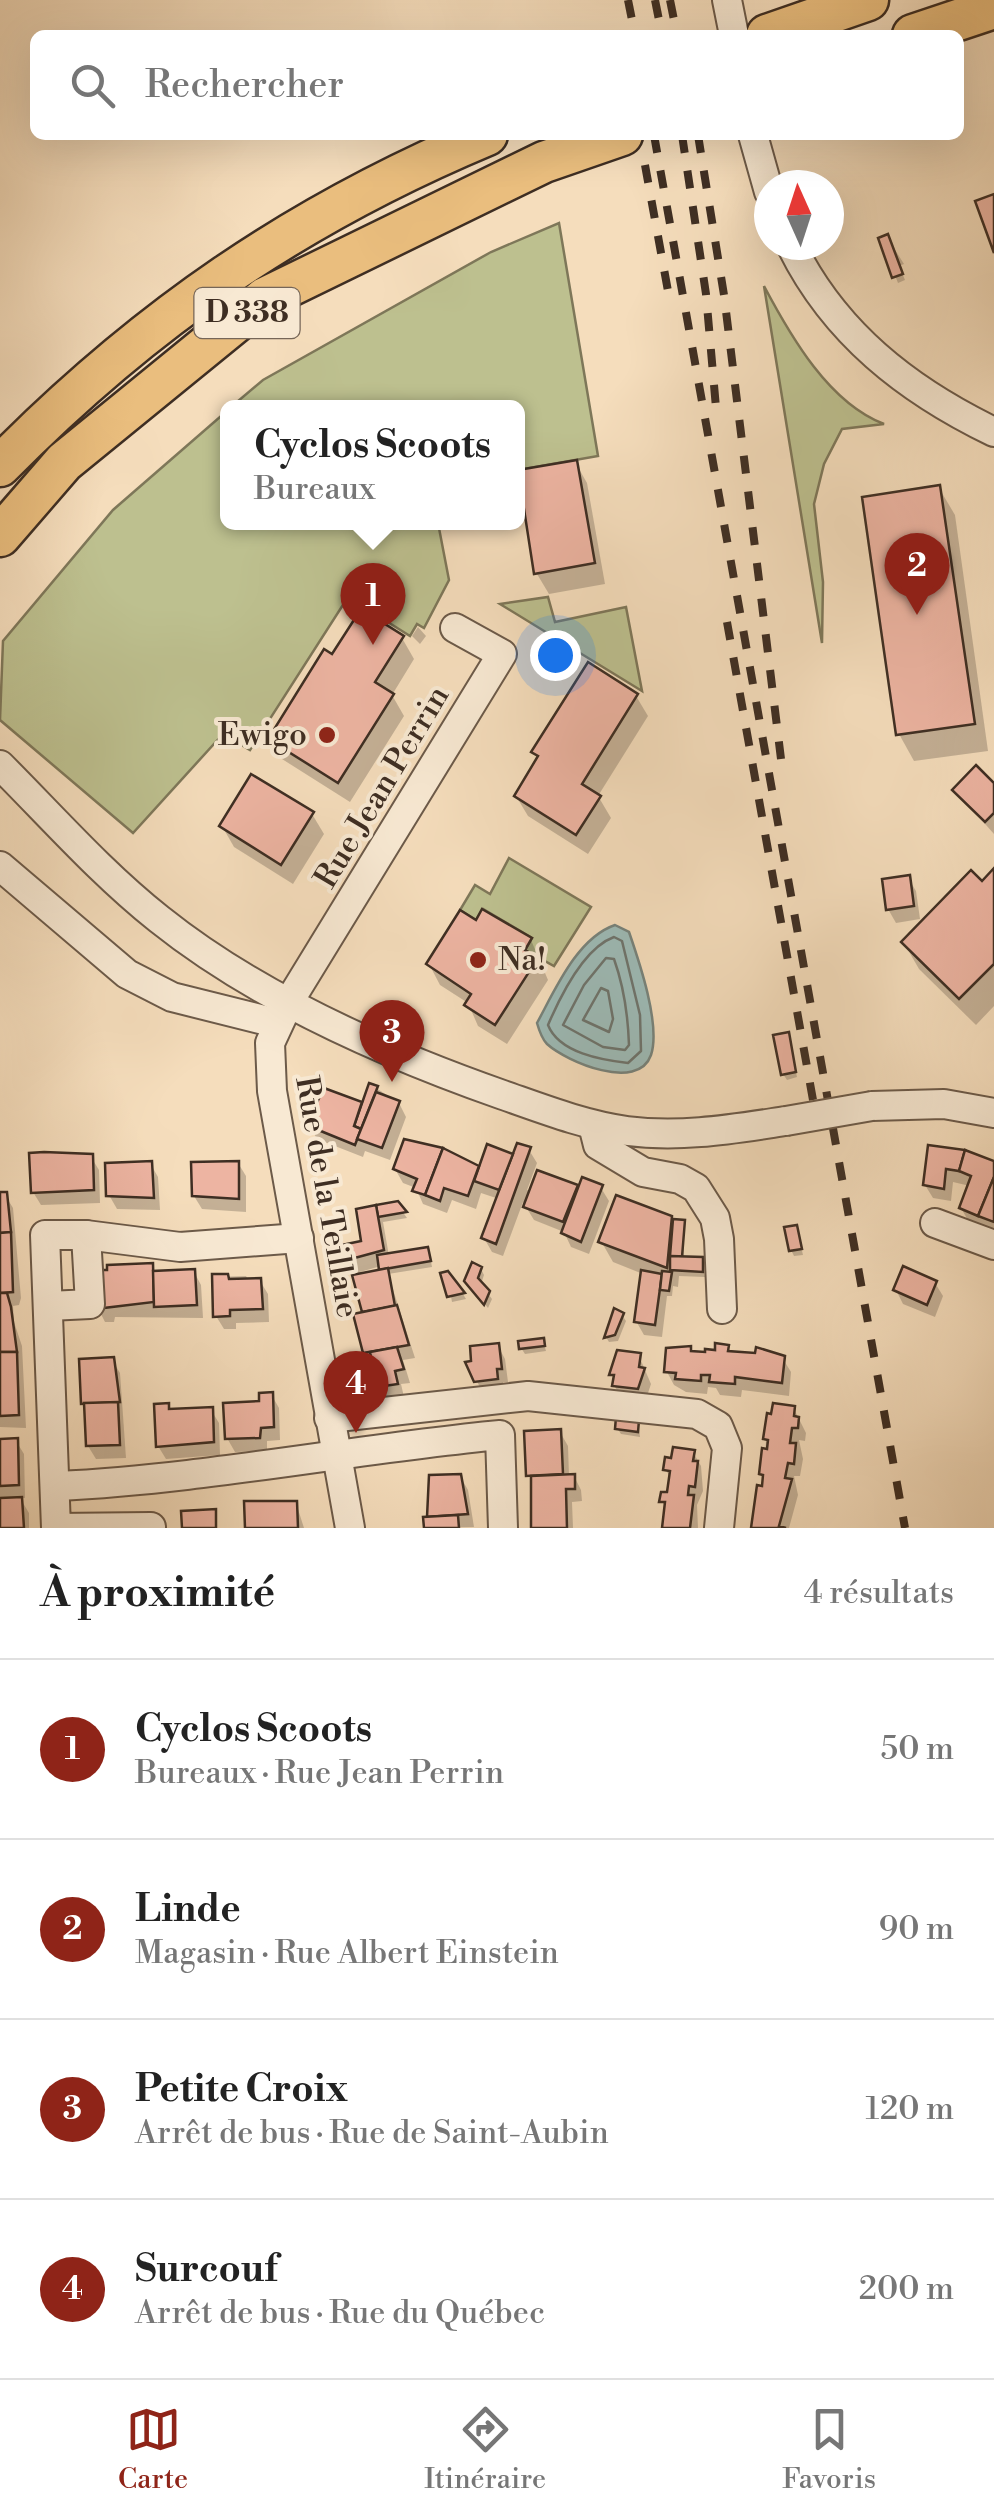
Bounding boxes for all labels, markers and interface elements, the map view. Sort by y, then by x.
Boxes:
search box [30,30,964,140]
icon: search [65,58,120,113]
text: Rechercher [145,62,344,109]
north arrow [754,170,844,260]
road number: D 338 [194,288,300,338]
popup [220,400,525,530]
text: Cyclos Scoots [254,422,491,469]
text: Bureaux [254,469,375,509]
pin: 2 [884,532,950,615]
pin: 1 [340,562,406,645]
your location [530,630,581,681]
street label: Rue Jean Perrin [306,678,458,896]
place label: Ewigo [218,715,307,755]
marker: Ewigo [316,724,338,746]
place label: Na! [498,940,546,980]
marker: Na! [467,949,489,971]
pin: 3 [360,1000,424,1082]
street label: Rue de la Teillaie [286,1073,368,1321]
pin: 4 [324,1350,388,1433]
text: À proximité [40,1567,275,1620]
text: 4 résultats [804,1573,954,1613]
text: Cyclos Scoots [135,1706,372,1753]
text: 1 [65,1729,80,1769]
text: 50 m [881,1729,954,1769]
text: Bureaux · Rue Jean Perrin [135,1753,504,1793]
text: Linde [135,1886,241,1933]
text: 2 [62,1909,83,1949]
text: 90 m [879,1909,954,1949]
text: Magasin · Rue Albert Einstein [135,1933,559,1973]
text: Petite Croix [135,2066,348,2113]
text: 3 [63,2089,82,2129]
text: 120 m [865,2089,954,2129]
text: Arrêt de bus · Rue de Saint-Aubin [135,2113,609,2153]
text: Surcouf [135,2246,277,2293]
text: 4 [62,2269,83,2309]
text: 200 m [859,2269,954,2309]
text: Arrêt de bus · Rue du Québec [135,2293,545,2333]
tab: Carte [118,2402,188,2497]
tab: Itinéraire [424,2402,546,2497]
tab: Favoris [782,2402,876,2497]

